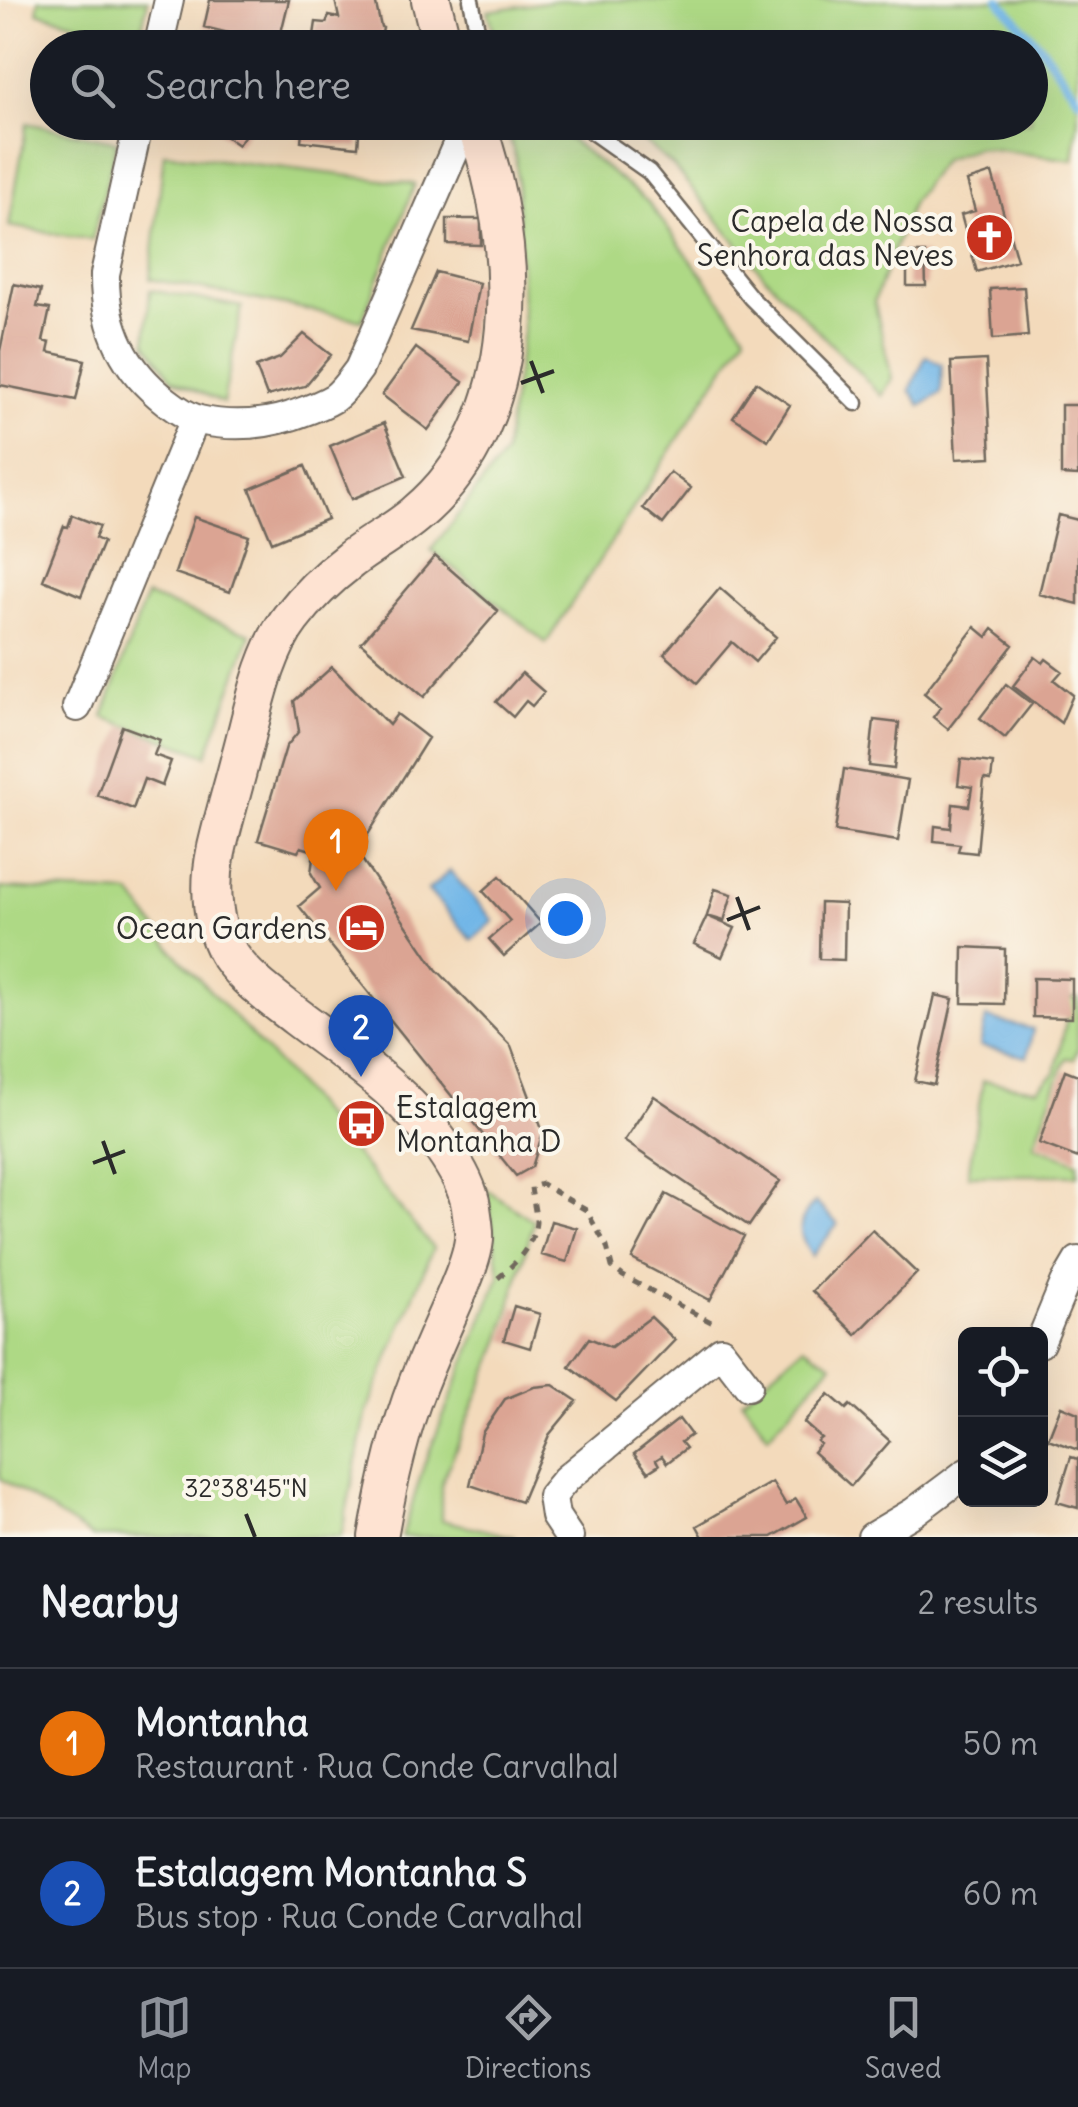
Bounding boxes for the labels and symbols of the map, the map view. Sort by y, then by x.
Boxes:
place label: Capela de Nossa Senhora das Neves [697,202,954,274]
church icon: Capela de Nossa Senhora das Neves [963,212,1015,264]
pin: 1 [304,808,368,891]
your location [540,893,591,944]
hotel icon: Ocean Gardens [336,902,388,954]
place label: Ocean Gardens [116,909,327,947]
pin: 2 [328,994,394,1077]
place label: Estalagem Montanha D [396,1088,562,1160]
bus stop icon: Estalagem Montanha D [335,1098,387,1150]
text: 32°38'45"N [184,1472,308,1504]

